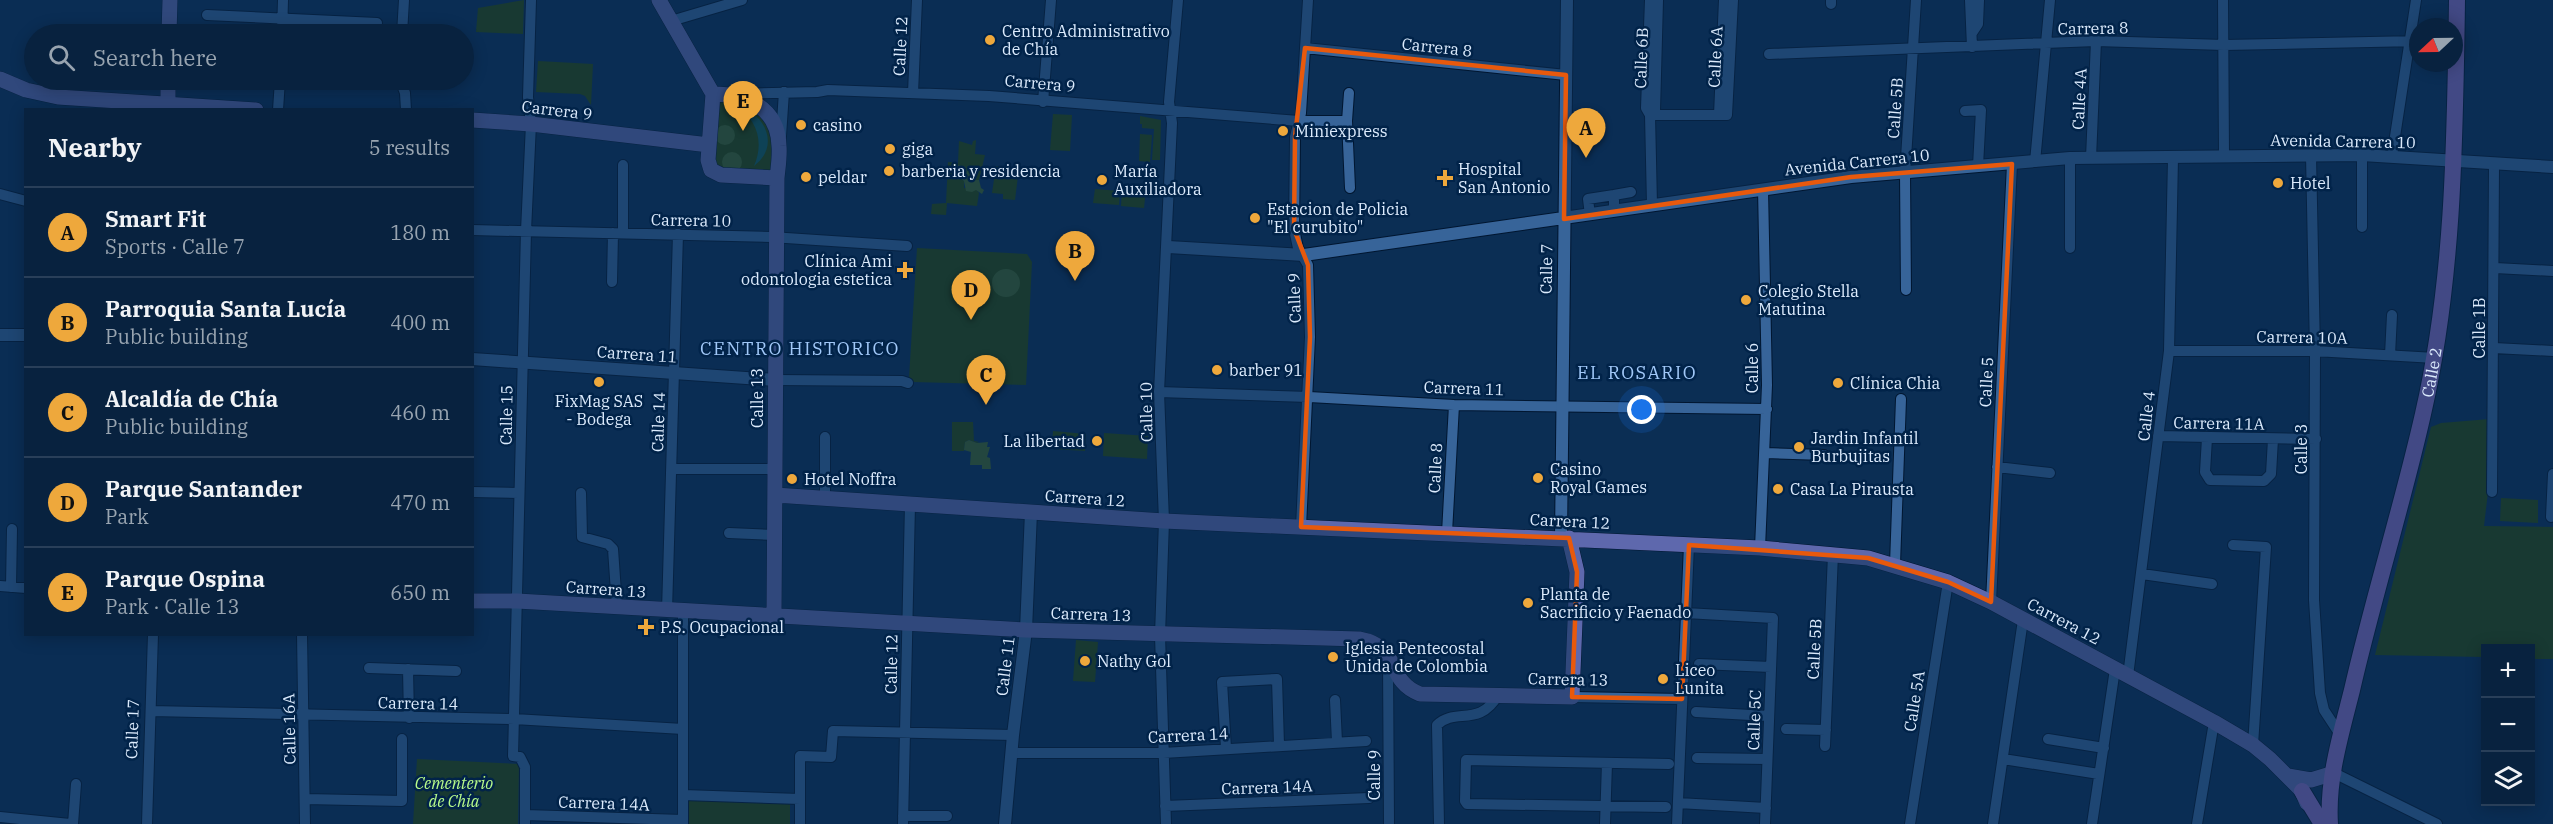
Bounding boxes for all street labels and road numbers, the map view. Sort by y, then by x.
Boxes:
street label: Calle 12 [888,15,912,77]
street label: Carrera 8 [2057,17,2129,39]
street label: Calle 6A [1703,26,1727,88]
street label: Calle 6B [1630,27,1652,89]
street label: Carrera 8 [1401,33,1473,61]
street label: Calle 4A [2067,68,2091,130]
street label: Carrera 9 [1004,70,1076,96]
street label: Calle 5B [1883,77,1907,139]
street label: Carrera 9 [521,96,593,124]
street label: Avenida Carrera 10 [2270,130,2416,152]
street label: Avenida Carrera 10 [1784,144,1930,180]
street label: Carrera 10 [651,209,731,231]
street label: Calle 7 [1536,244,1556,294]
street label: Calle 9 [1283,272,1305,324]
street label: Calle 1B [2469,297,2489,359]
street label: Carrera 10A [2256,326,2348,348]
street label: Carrera 11 [596,341,678,367]
street label: Calle 6 [1742,343,1762,393]
street label: Calle 2 [2417,346,2446,399]
street label: Calle 5 [1975,356,1997,408]
street label: Calle 13 [747,368,767,428]
street label: Carrera 11 [1423,377,1505,399]
street label: Calle 10 [1135,382,1157,442]
street label: Calle 15 [495,385,517,445]
street label: Calle 4 [2133,390,2159,442]
street label: Calle 14 [647,392,669,452]
street label: Carrera 11A [2173,412,2265,434]
street label: Calle 3 [2291,424,2311,474]
street label: Calle 8 [1424,442,1446,494]
street label: Carrera 12 [1044,485,1126,511]
street label: Carrera 12 [1529,509,1611,533]
street label: Carrera 13 [565,576,647,602]
street label: Carrera 12 [2024,593,2104,649]
street label: Carrera 13 [1050,603,1132,625]
street label: Calle 5B [1802,618,1826,680]
street label: Calle 12 [880,634,902,694]
street label: Calle 11 [991,635,1019,697]
street label: Carrera 13 [1528,668,1608,690]
street label: Calle 5A [1899,669,1929,733]
street label: Calle 5C [1743,689,1765,751]
street label: Carrera 14 [378,692,458,714]
street label: Calle 16A [278,693,300,765]
street label: Calle 17 [121,699,143,759]
street label: Carrera 14 [1147,723,1229,747]
street label: Calle 9 [1364,750,1384,800]
street label: Carrera 14A [1221,775,1313,799]
street label: Carrera 14A [558,791,650,815]

